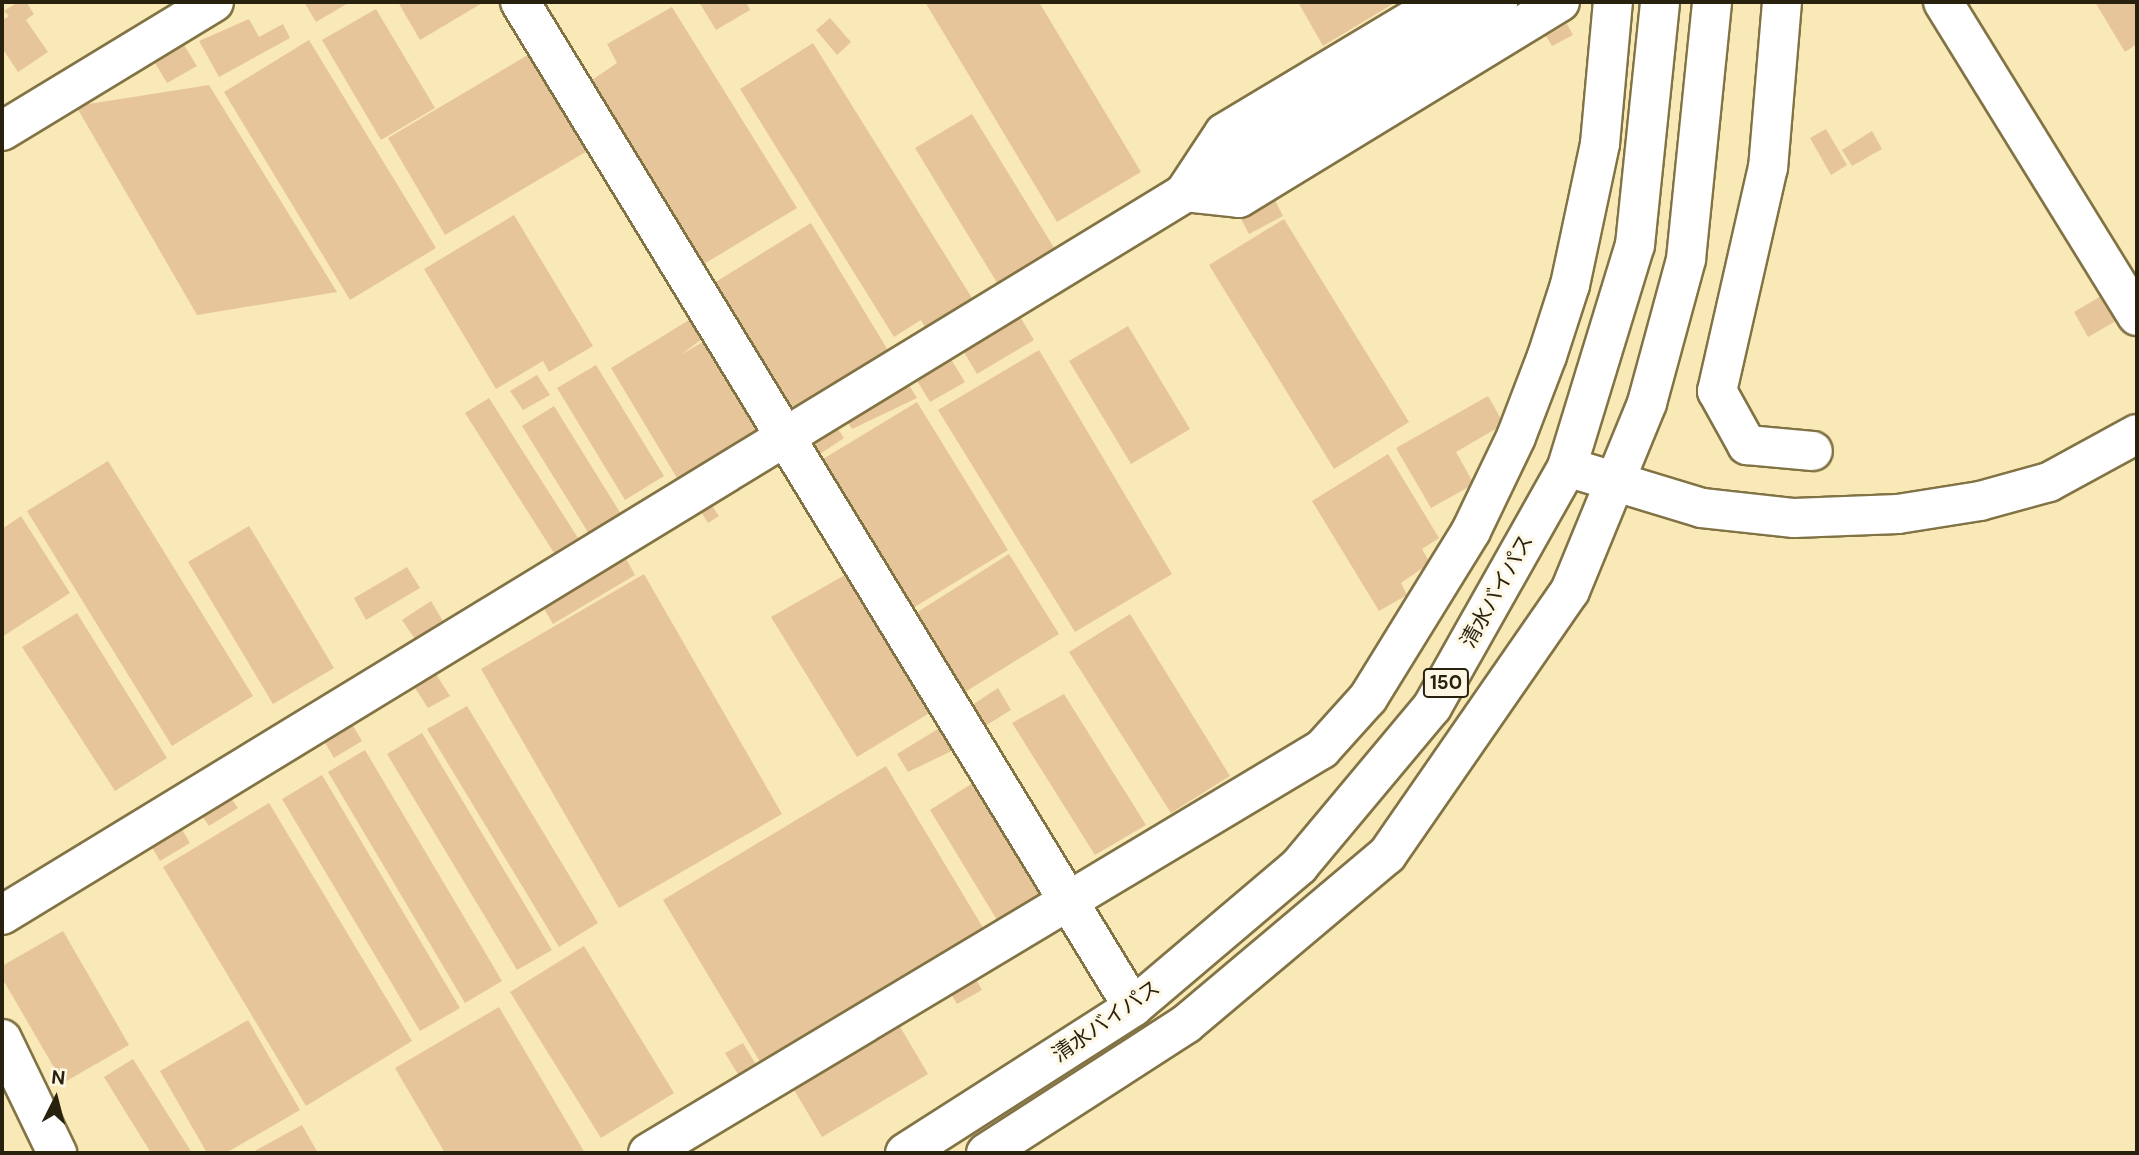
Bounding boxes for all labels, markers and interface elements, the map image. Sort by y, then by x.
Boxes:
street label: 清水バイパス [1455,530,1539,652]
road number: 150 [1422,668,1470,698]
street label: 清水バイパス [1047,975,1165,1067]
north arrow [21,1064,91,1134]
text: N [50,1064,66,1091]

